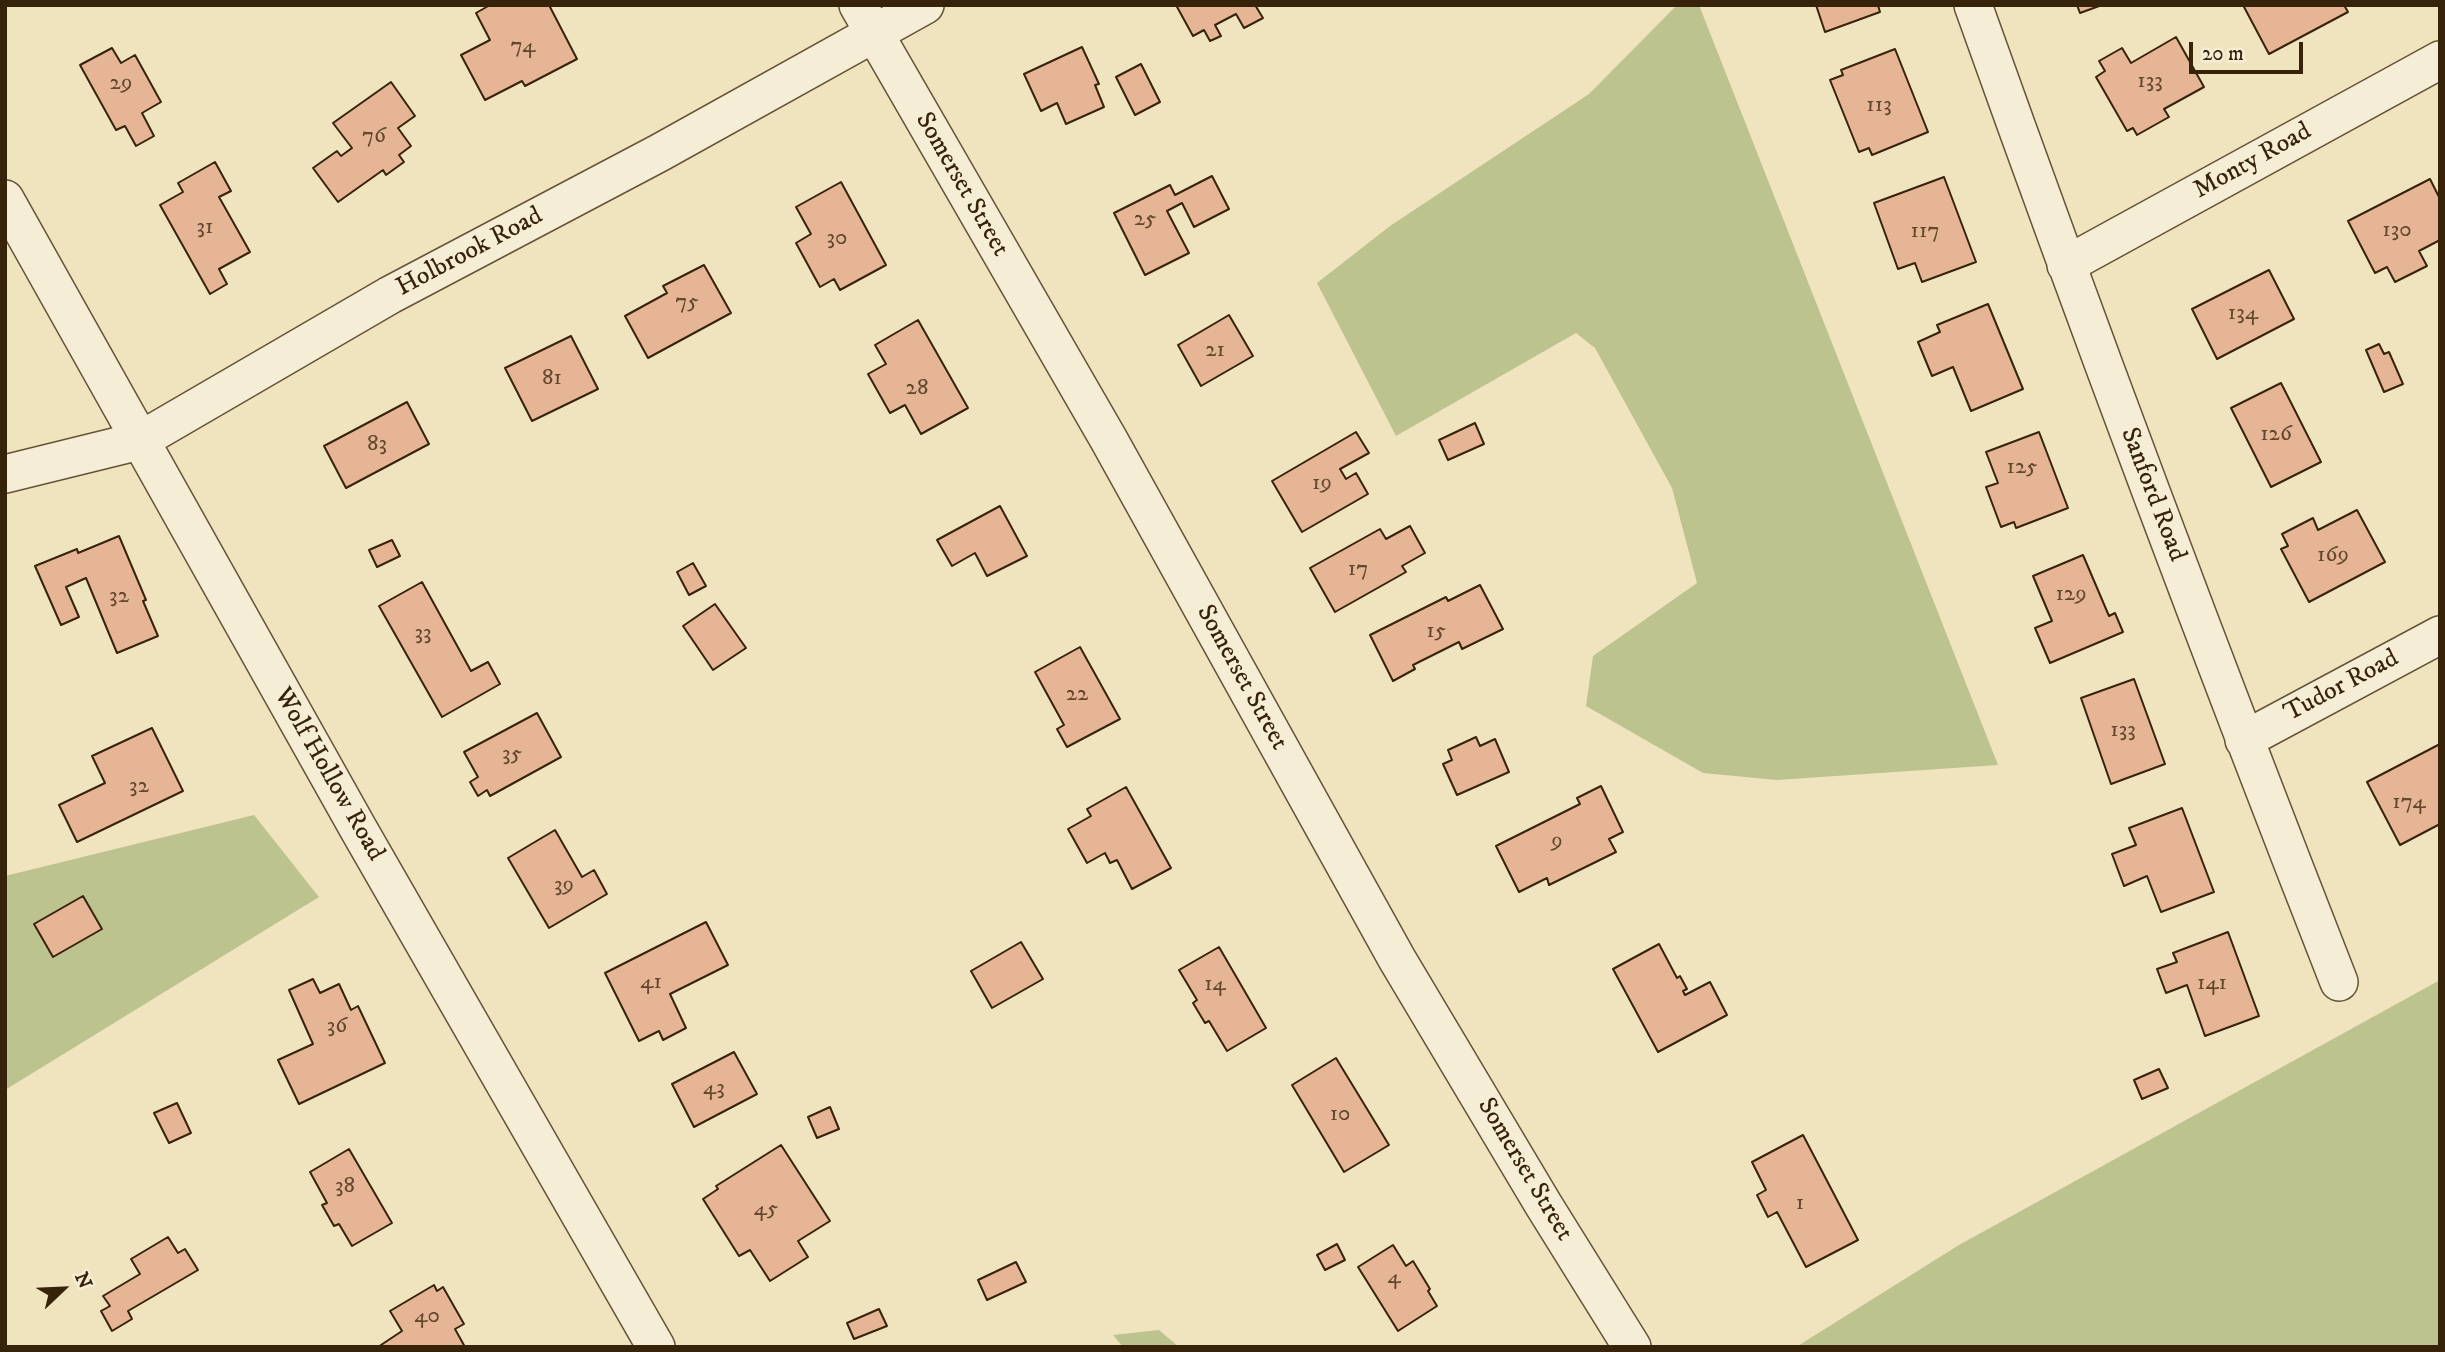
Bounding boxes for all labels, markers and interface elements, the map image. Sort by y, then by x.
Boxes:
scale bar [2193,28,2307,72]
house number: 74 [511,33,535,61]
text: 20 m [2202,41,2244,67]
house number: 133 [2137,68,2163,96]
house number: 29 [110,70,132,98]
house number: 113 [1866,92,1892,120]
street label: Somerset Street [907,107,1015,263]
street label: Monty Road [2189,117,2317,207]
house number: 76 [362,123,386,151]
street label: Holbrook Road [392,201,548,305]
house number: 25 [1134,206,1156,234]
house number: 31 [196,214,214,242]
house number: 130 [2382,217,2412,245]
house number: 117 [1910,218,1940,246]
house number: 30 [827,225,847,253]
house number: 75 [675,289,699,317]
house number: 134 [2228,300,2258,328]
house number: 21 [1205,337,1225,365]
house number: 81 [542,365,562,393]
house number: 28 [906,375,928,403]
house number: 126 [2260,421,2292,449]
street label: Sanford Road [2112,424,2192,566]
house number: 83 [367,431,387,459]
house number: 125 [2006,454,2038,482]
house number: 19 [1312,470,1332,498]
house number: 169 [2317,542,2349,570]
house number: 17 [1348,556,1368,584]
house number: 129 [2055,581,2087,609]
house number: 32 [109,583,129,611]
street label: Somerset Street [1188,600,1294,756]
house number: 15 [1426,618,1446,646]
house number: 33 [414,620,432,648]
street label: Tudor Road [2280,644,2404,730]
house number: 22 [1066,681,1088,709]
street label: Wolf Hollow Road [266,683,390,867]
house number: 133 [2110,717,2136,745]
house number: 35 [502,741,522,769]
house number: 32 [129,773,149,801]
house number: 174 [2392,789,2426,817]
house number: 9 [1551,828,1563,856]
house number: 39 [554,872,574,900]
house number: 41 [640,969,662,997]
house number: 141 [2197,970,2227,998]
house number: 14 [1204,971,1226,999]
house number: 36 [327,1013,347,1041]
house number: 43 [703,1075,725,1103]
street label: Somerset Street [1469,1093,1579,1247]
house number: 10 [1330,1101,1350,1129]
house number: 38 [335,1173,355,1201]
house number: 1 [1796,1190,1804,1218]
house number: 45 [754,1196,778,1224]
north arrow [28,1254,98,1324]
house number: 4 [1387,1264,1401,1292]
text: N [69,1269,96,1292]
house number: 40 [414,1303,440,1331]

